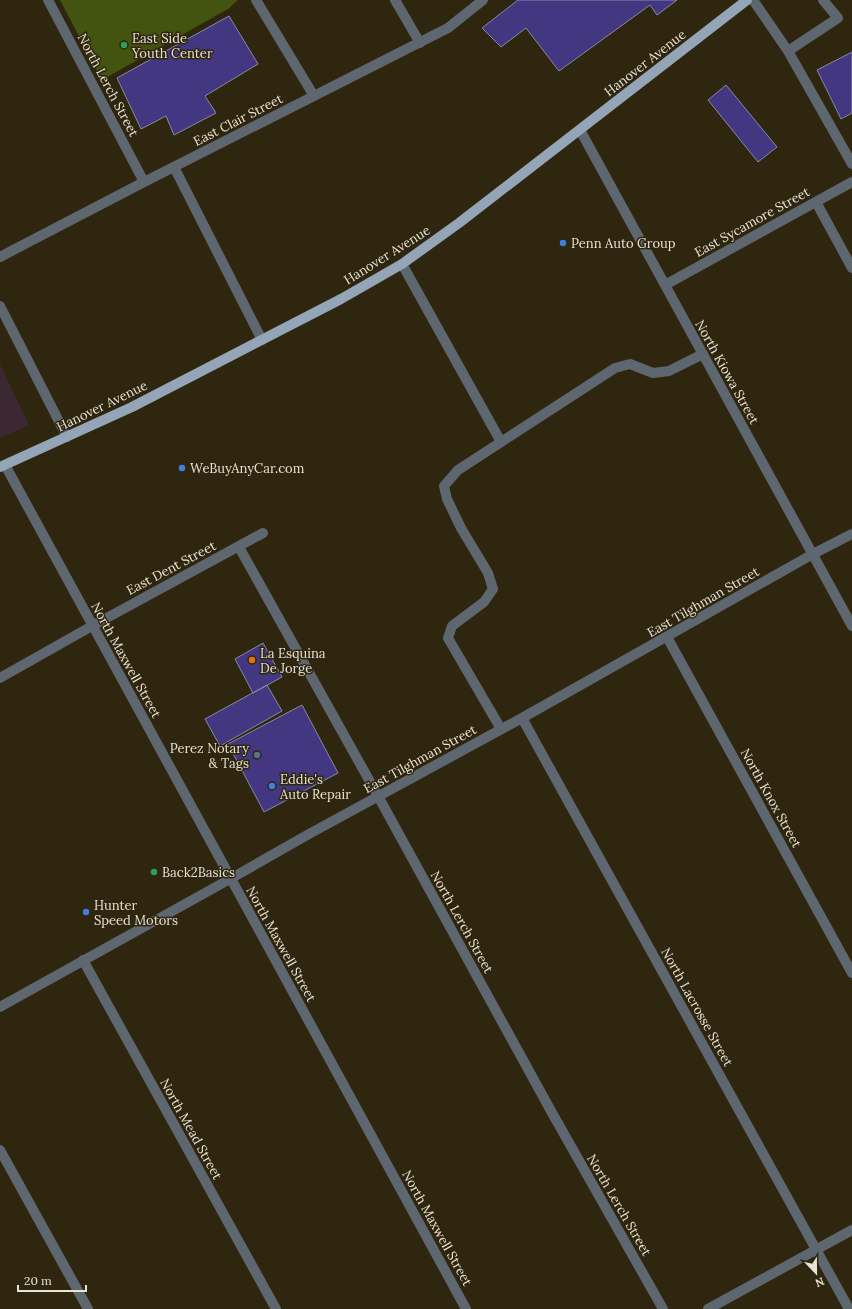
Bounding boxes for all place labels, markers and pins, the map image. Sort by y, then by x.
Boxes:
place label: East Side Youth Center [131,30,213,62]
marker: East Side Youth Center [119,40,129,50]
place label: Penn Auto Group [571,235,676,252]
marker: Penn Auto Group [558,238,568,248]
place label: WeBuyAnyCar.com [190,460,305,477]
marker: WeBuyAnyCar.com [177,463,187,473]
place label: La Esquina De Jorge [260,645,326,677]
marker: La Esquina De Jorge [247,655,257,665]
place label: Perez Notary & Tags [170,740,249,772]
marker: Perez Notary & Tags [252,750,262,760]
place label: Eddie's Auto Repair [279,771,351,803]
marker: Eddie's Auto Repair [267,781,277,791]
place label: Back2Basics [162,864,235,881]
marker: Back2Basics [149,867,159,877]
place label: Hunter Speed Motors [94,897,178,929]
marker: Hunter Speed Motors [81,907,91,917]

